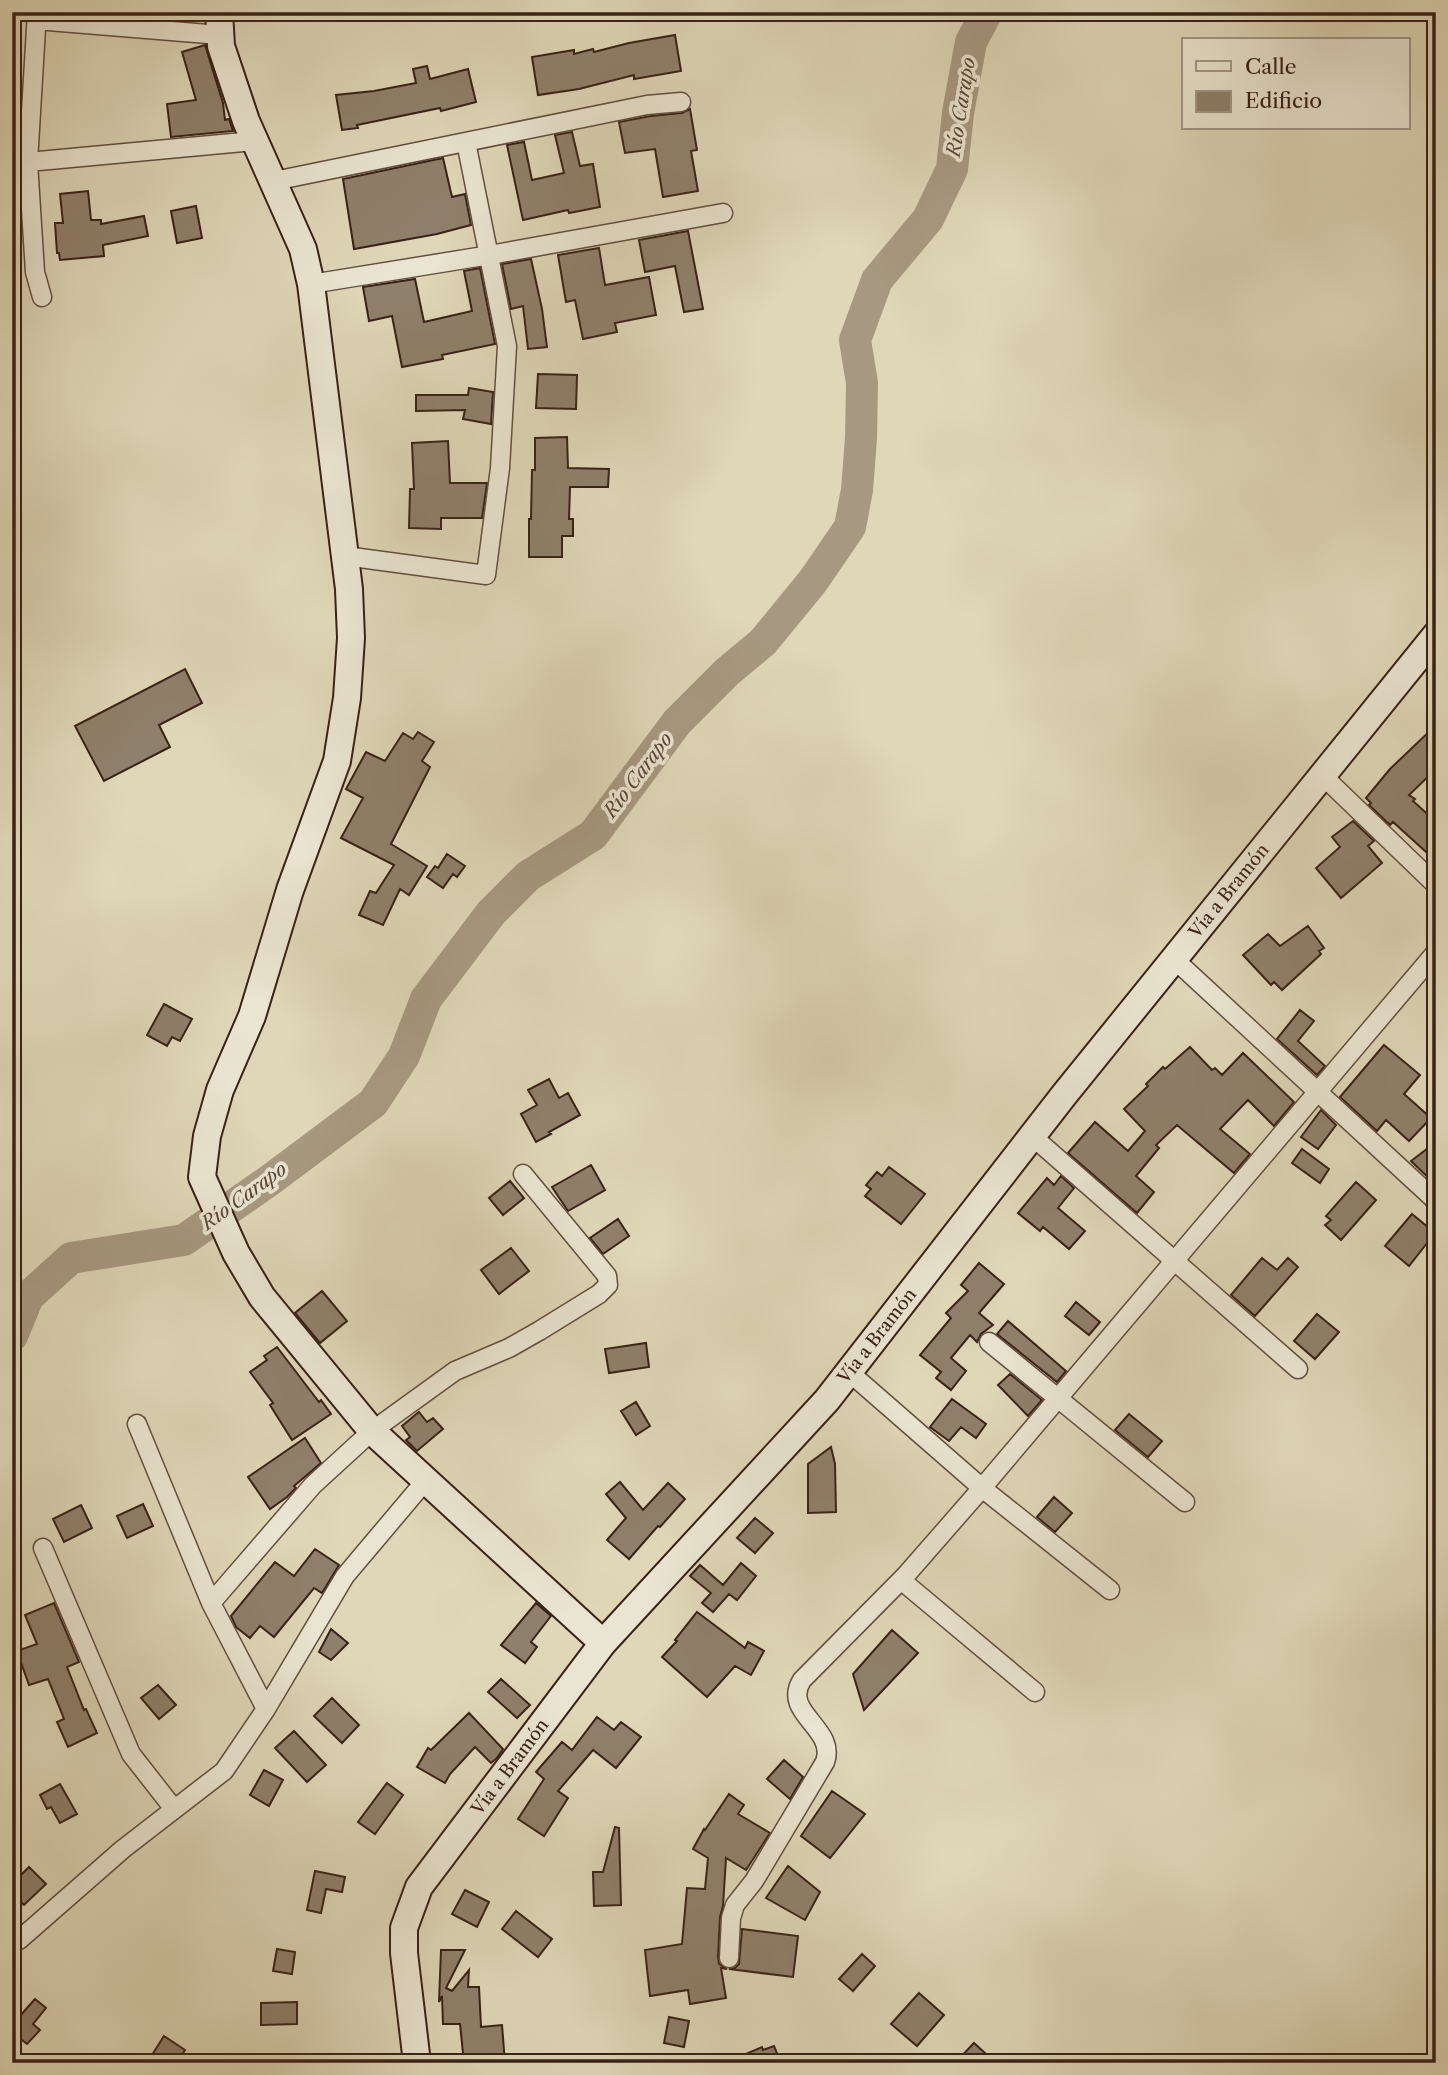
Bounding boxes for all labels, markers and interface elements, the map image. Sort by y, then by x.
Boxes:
legend [1182,38,1410,130]
text: Calle [1245,54,1297,79]
water label: Río Carapo [941,56,980,160]
text: Edificio [1245,88,1322,113]
water label: Río Carapo [597,728,677,824]
street label: Vía a Bramón [1184,839,1274,943]
water label: Río Carapo [195,1157,291,1236]
street label: Vía a Bramón [832,1284,921,1389]
street label: Vía a Bramón [466,1714,553,1820]

